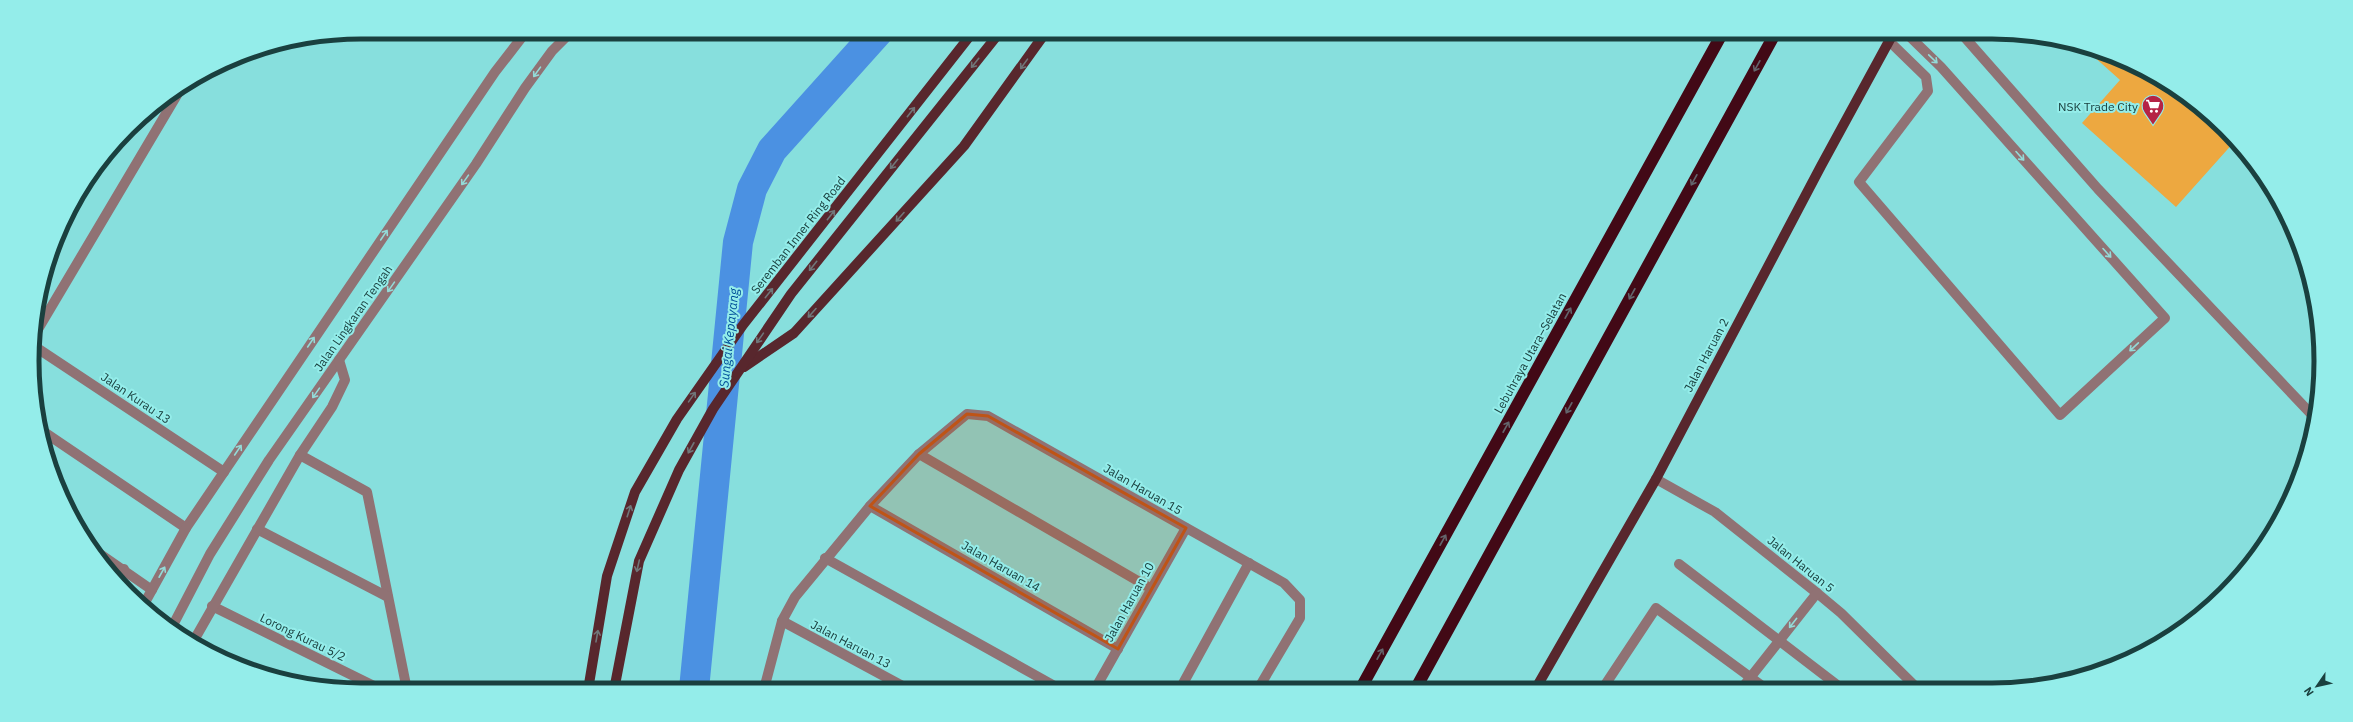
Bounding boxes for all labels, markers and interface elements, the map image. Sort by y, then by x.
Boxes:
one-way arrow [1928,54,1938,64]
one-way arrow [971,57,980,68]
one-way arrow [1019,58,1028,69]
one-way arrow [1752,60,1760,72]
one-way arrow [533,67,541,78]
supermarket icon: NSK Trade City [2140,93,2166,126]
place label: NSK Trade City [2058,99,2138,114]
one-way arrow [906,107,915,118]
one-way arrow [2015,150,2024,160]
one-way arrow [890,159,899,170]
street label: Seremban Inner Ring Road [748,173,848,297]
one-way arrow [461,174,469,185]
one-way arrow [1690,174,1698,186]
one-way arrow [826,209,835,220]
one-way arrow [896,211,905,221]
one-way arrow [381,229,389,241]
one-way arrow [2102,247,2111,258]
one-way arrow [809,260,818,271]
street label: Jalan Lingkaran Tengah [311,262,395,374]
one-way arrow [387,281,395,292]
water label: Sungai Kepayang [715,286,743,388]
one-way arrow [765,287,773,298]
one-way arrow [1628,288,1635,300]
street label: Lebuhraya Utara–Selatan [1491,290,1569,416]
one-way arrow [1565,307,1573,319]
one-way arrow [808,308,817,318]
street label: Jalan Haruan 2 [1680,316,1732,394]
one-way arrow [756,332,764,343]
one-way arrow [307,337,316,348]
one-way arrow [2129,342,2139,351]
street label: Jalan Kurau 13 [98,369,174,427]
one-way arrow [312,388,320,399]
one-way arrow [688,392,696,403]
one-way arrow [1565,402,1573,414]
one-way arrow [1502,421,1510,433]
one-way arrow [687,442,695,454]
one-way arrow [235,444,243,456]
street label: Jalan Haruan 15 [1101,460,1185,518]
one-way arrow [626,504,633,517]
street label: Jalan Haruan 5 [1765,533,1837,595]
one-way arrow [1439,534,1447,546]
street label: Jalan Haruan 14 [959,537,1043,595]
one-way arrow [633,559,641,572]
street label: Jalan Haruan 10 [1101,560,1157,644]
one-way arrow [159,566,166,578]
street label: Lorong Kurau 5/2 [258,610,348,664]
street label: Jalan Haruan 13 [808,617,894,671]
one-way arrow [1789,618,1798,629]
one-way arrow [593,630,601,643]
one-way arrow [1377,648,1384,660]
north arrow [2297,666,2337,706]
text: N [2301,684,2317,699]

